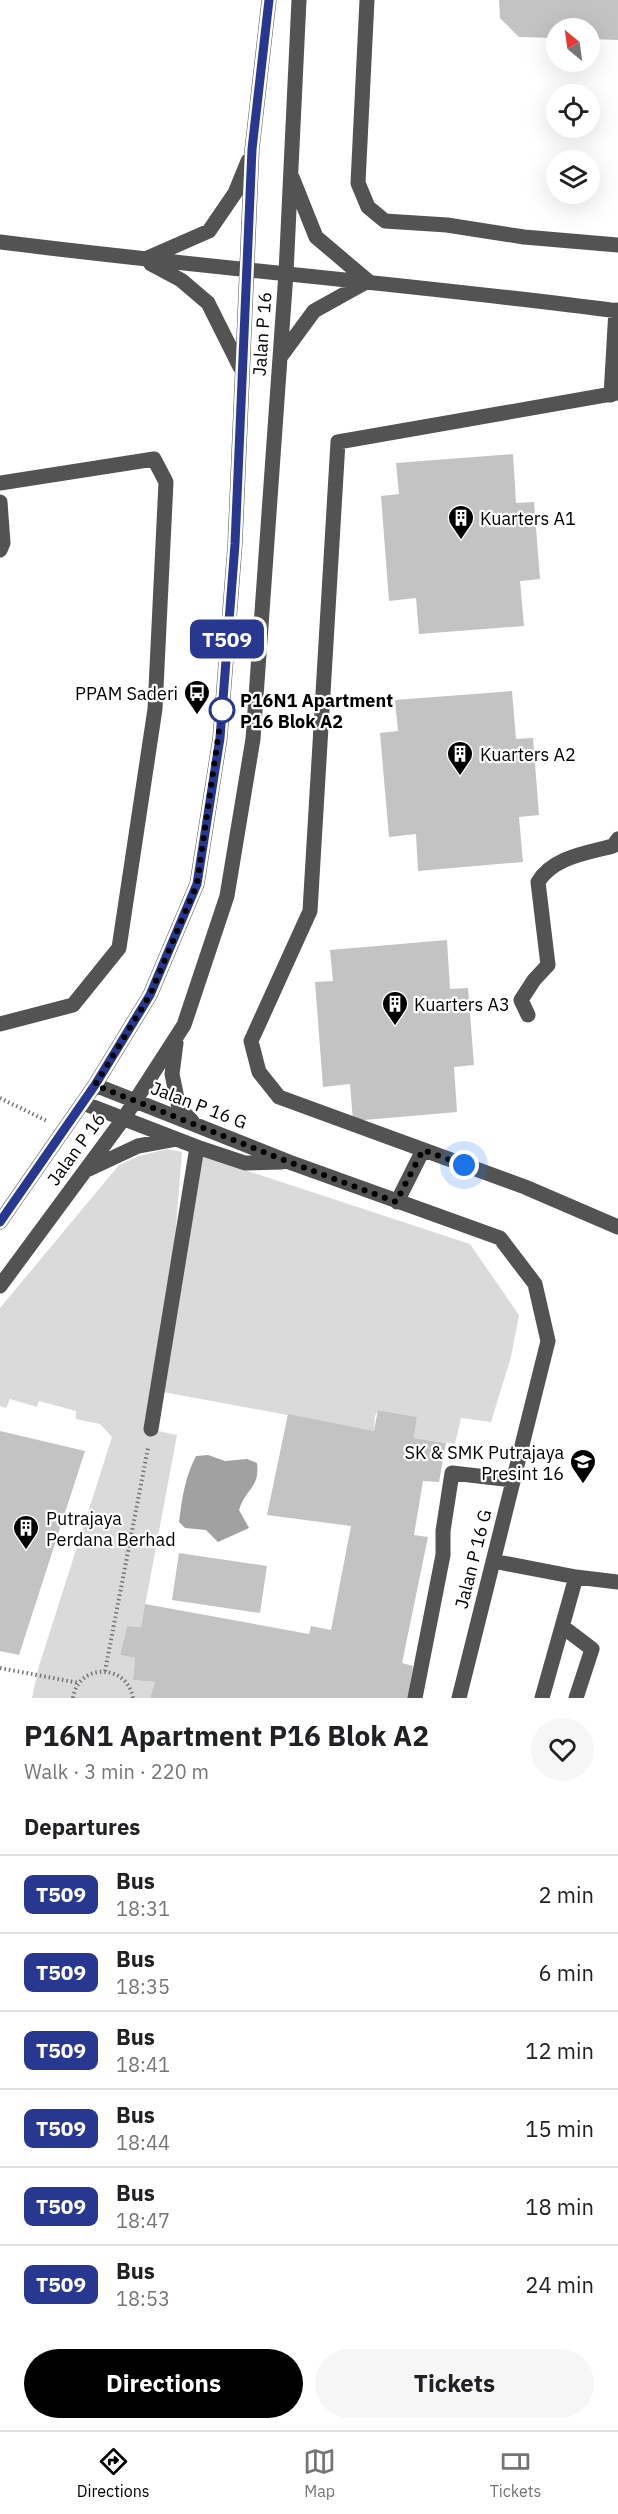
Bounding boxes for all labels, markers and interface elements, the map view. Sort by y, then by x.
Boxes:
north arrow [546,18,600,72]
map controls [546,18,600,204]
button: locate [546,84,600,138]
button: layers [546,150,600,204]
street label: Jalan P 16 [248,291,276,377]
building icon: Kuarters A1 [446,503,476,541]
place label: Kuarters A1 [480,507,576,530]
line badge: T509 [185,620,269,658]
text: T509 [202,625,252,653]
bus stop icon: PPAM Saderi [182,678,212,716]
place label: PPAM Saderi [75,682,178,705]
place label: P16N1 Apartment P16 Blok A2 [240,689,393,733]
marker: P16N1 Apartment P16 Blok A2 [209,697,235,723]
building icon: Kuarters A2 [445,739,475,777]
place label: Kuarters A2 [480,743,576,766]
building icon: Kuarters A3 [380,989,410,1027]
place label: Kuarters A3 [414,993,510,1016]
street label: Jalan P 16 G [148,1076,250,1134]
street label: Jalan P 16 [42,1108,110,1190]
your location [449,1150,479,1180]
place label: SK & SMK Putrajaya Presint 16 [404,1441,564,1485]
school or university icon: SK & SMK Putrajaya Presint 16 [568,1447,598,1485]
place label: Putrajaya Perdana Berhad [46,1507,176,1551]
street label: Jalan P 16 G [450,1507,496,1611]
building icon: Putrajaya Perdana Berhad [11,1513,41,1551]
text: P16N1 Apartment P16 Blok A2 [24,1717,429,1754]
button: heart [531,1718,594,1781]
text: Walk · 3 min · 220 m [24,1758,209,1785]
text: Departures [24,1812,140,1841]
text: Bus [116,1866,155,1895]
text: T509 [36,1880,86,1908]
text: 2 min [538,1880,594,1909]
text: 18:31 [116,1895,170,1922]
text: Bus [116,1944,155,1973]
text: T509 [36,1958,86,1986]
text: 6 min [538,1958,594,1987]
text: 18:35 [116,1973,170,2000]
text: Bus [116,2022,155,2051]
text: T509 [36,2036,86,2064]
text: 12 min [525,2036,594,2065]
text: 18:41 [116,2051,170,2078]
text: Bus [116,2100,155,2129]
text: T509 [36,2114,86,2142]
text: 15 min [525,2114,594,2143]
text: 18:44 [116,2129,170,2156]
text: Bus [116,2178,155,2207]
text: T509 [36,2192,86,2220]
text: 18 min [525,2192,594,2221]
text: 18:47 [116,2207,170,2234]
text: Bus [116,2256,155,2285]
text: T509 [36,2270,86,2298]
text: 24 min [525,2270,594,2299]
text: 18:53 [116,2285,170,2312]
button: Directions [24,2349,303,2418]
button: Tickets [315,2349,594,2418]
tab: Directions [77,2445,150,2501]
tab: Map [303,2445,336,2501]
tab: Tickets [490,2445,541,2501]

